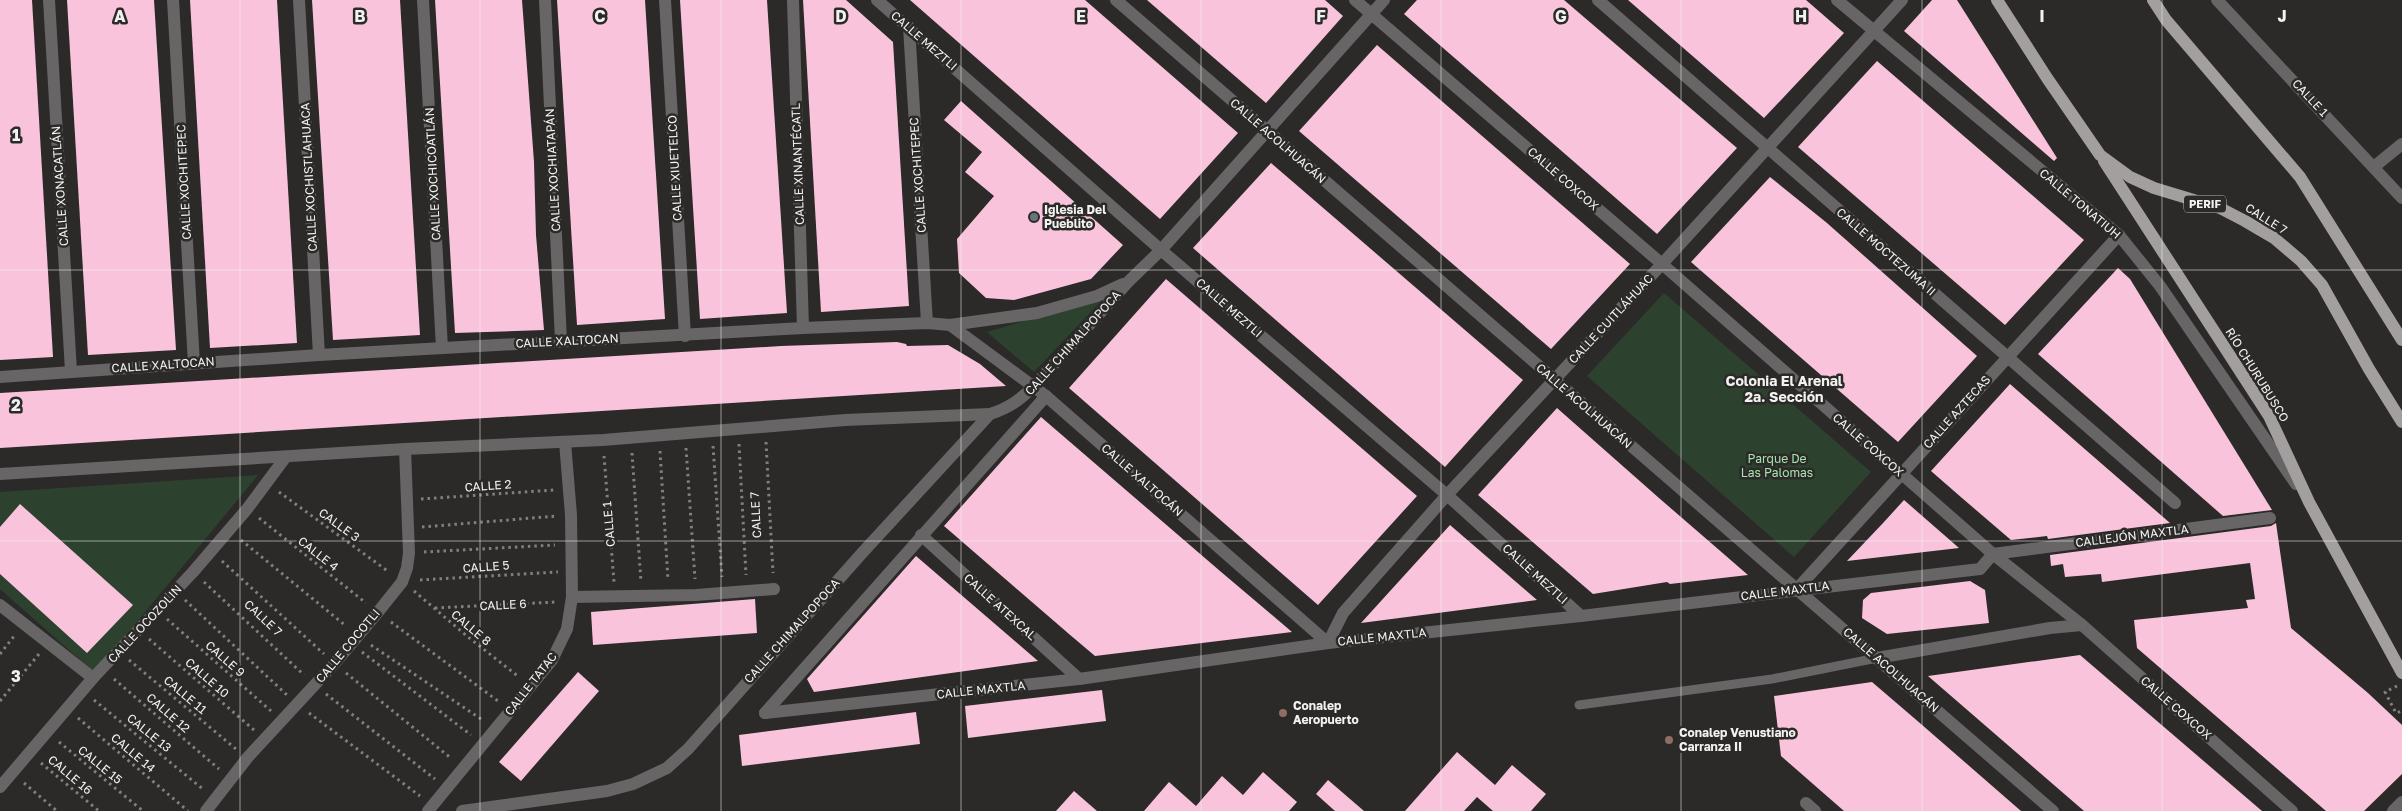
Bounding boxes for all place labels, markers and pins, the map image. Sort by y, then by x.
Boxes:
place label: Iglesia Del Pueblito [1044,202,1106,231]
marker: Iglesia Del Pueblito [1028,211,1040,223]
place label: Conalep Aeropuerto [1293,698,1359,727]
marker: Conalep Aeropuerto [1277,707,1289,719]
place label: Conalep Venustiano Carranza II [1679,725,1796,754]
marker: Conalep Venustiano Carranza II [1663,734,1675,746]

